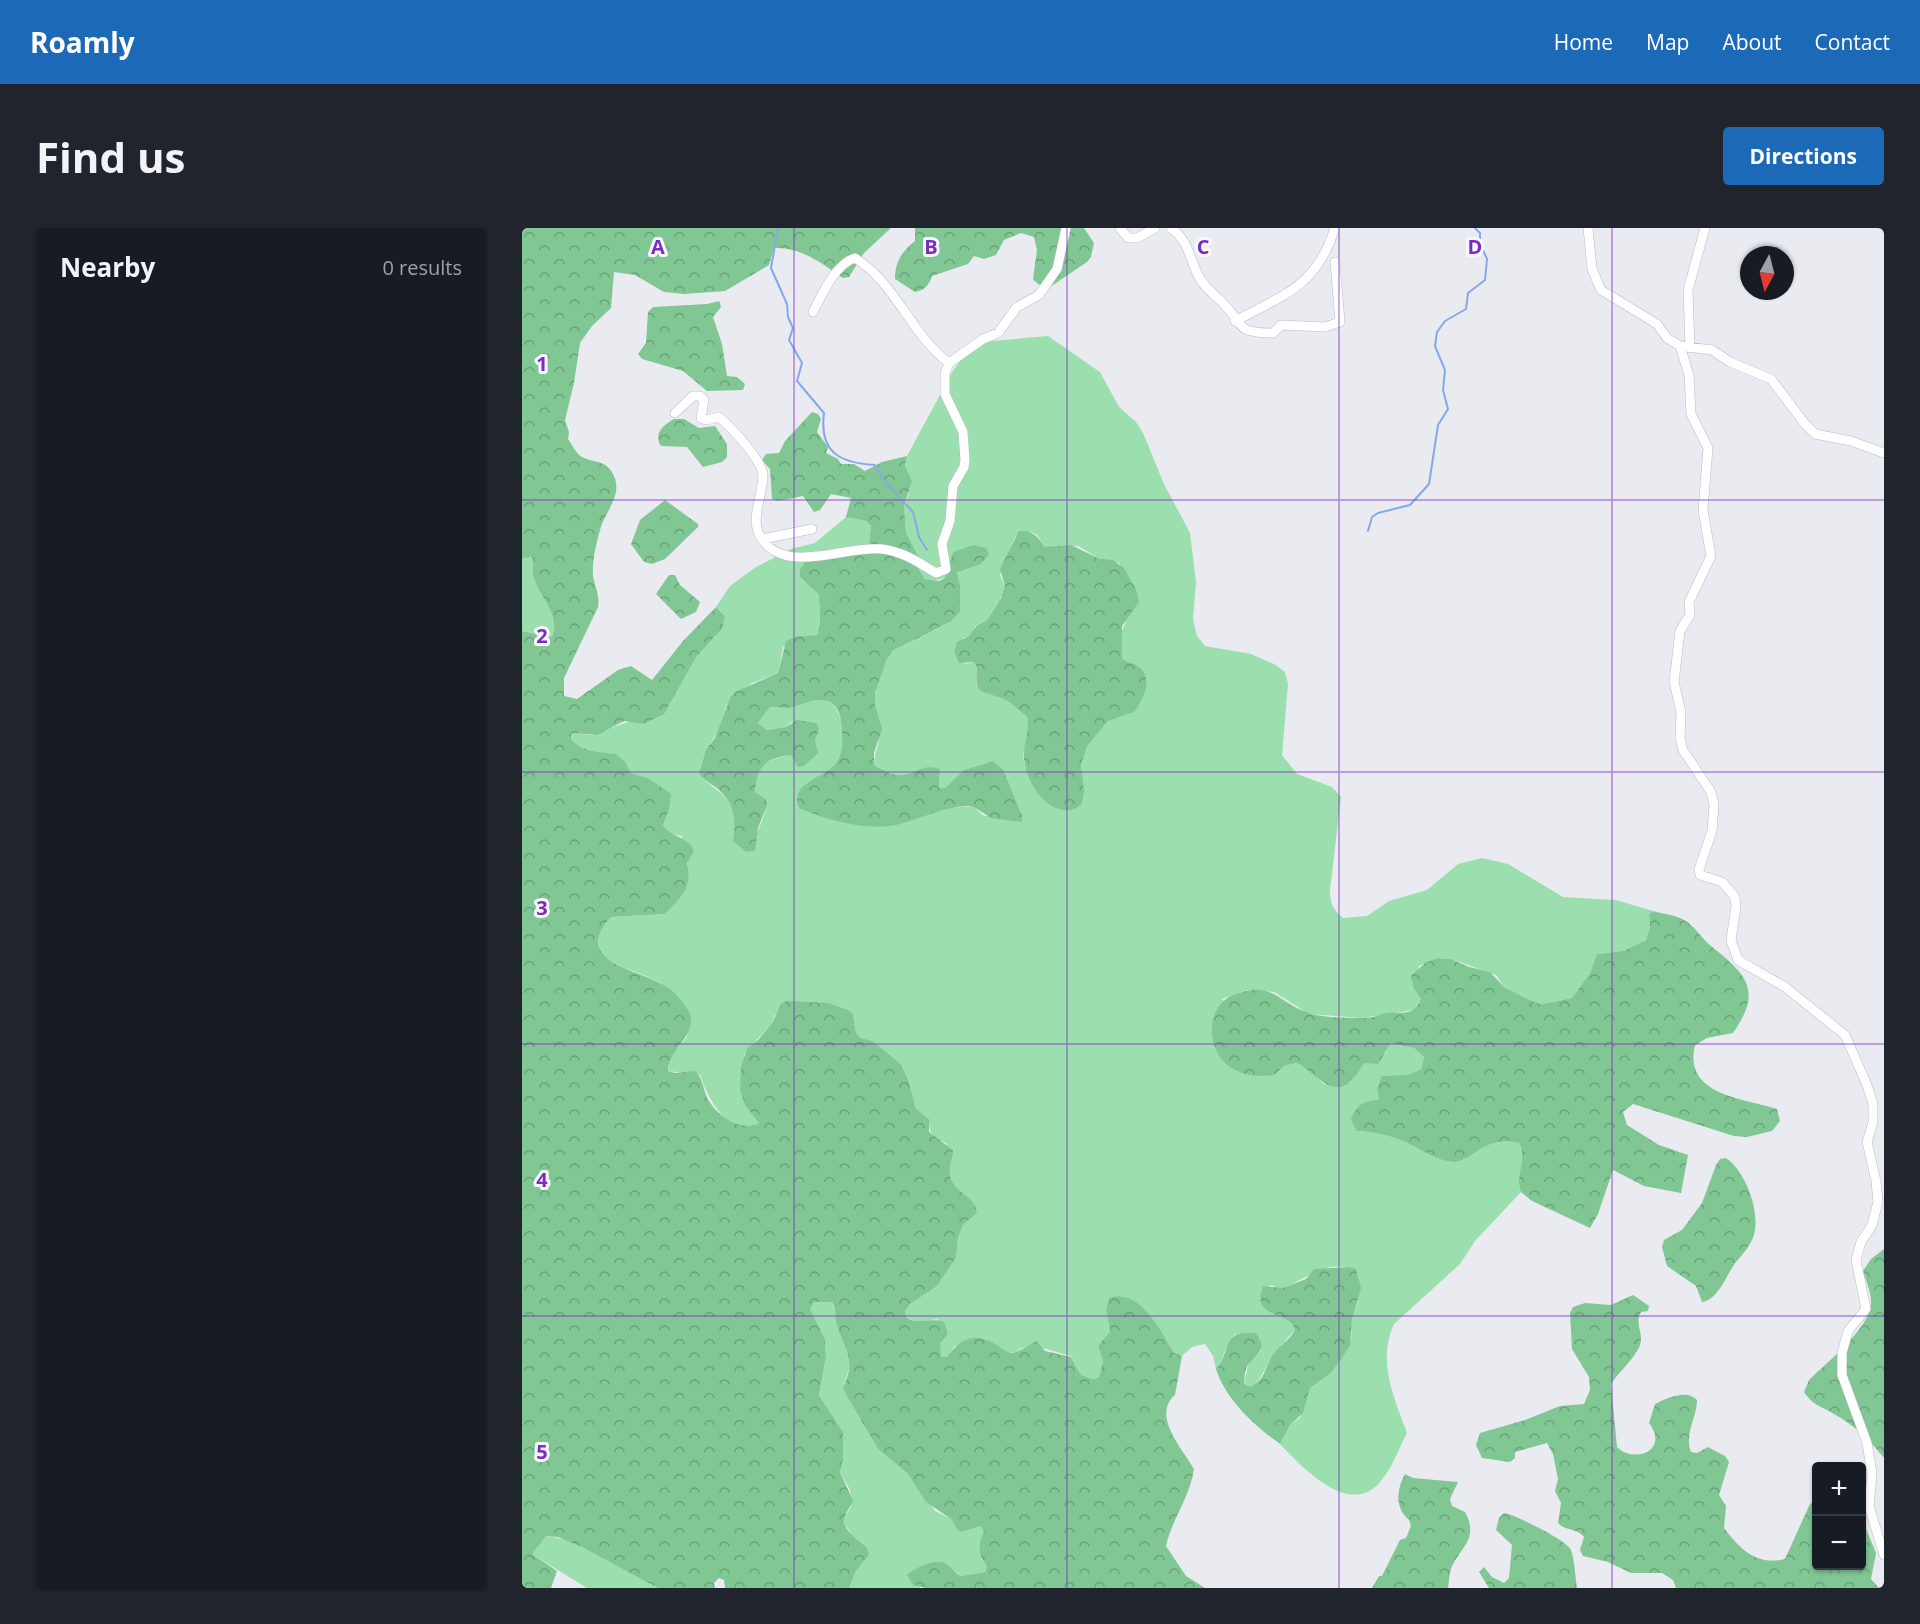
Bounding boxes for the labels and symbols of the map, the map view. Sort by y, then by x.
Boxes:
text: A [651,233,665,260]
text: B [924,233,938,260]
text: C [1197,233,1210,260]
text: D [1468,233,1482,260]
north arrow [1740,246,1794,300]
text: 1 [536,350,548,377]
text: 2 [536,622,548,649]
text: 3 [536,894,548,921]
text: 4 [536,1166,548,1193]
text: 5 [536,1438,548,1465]

